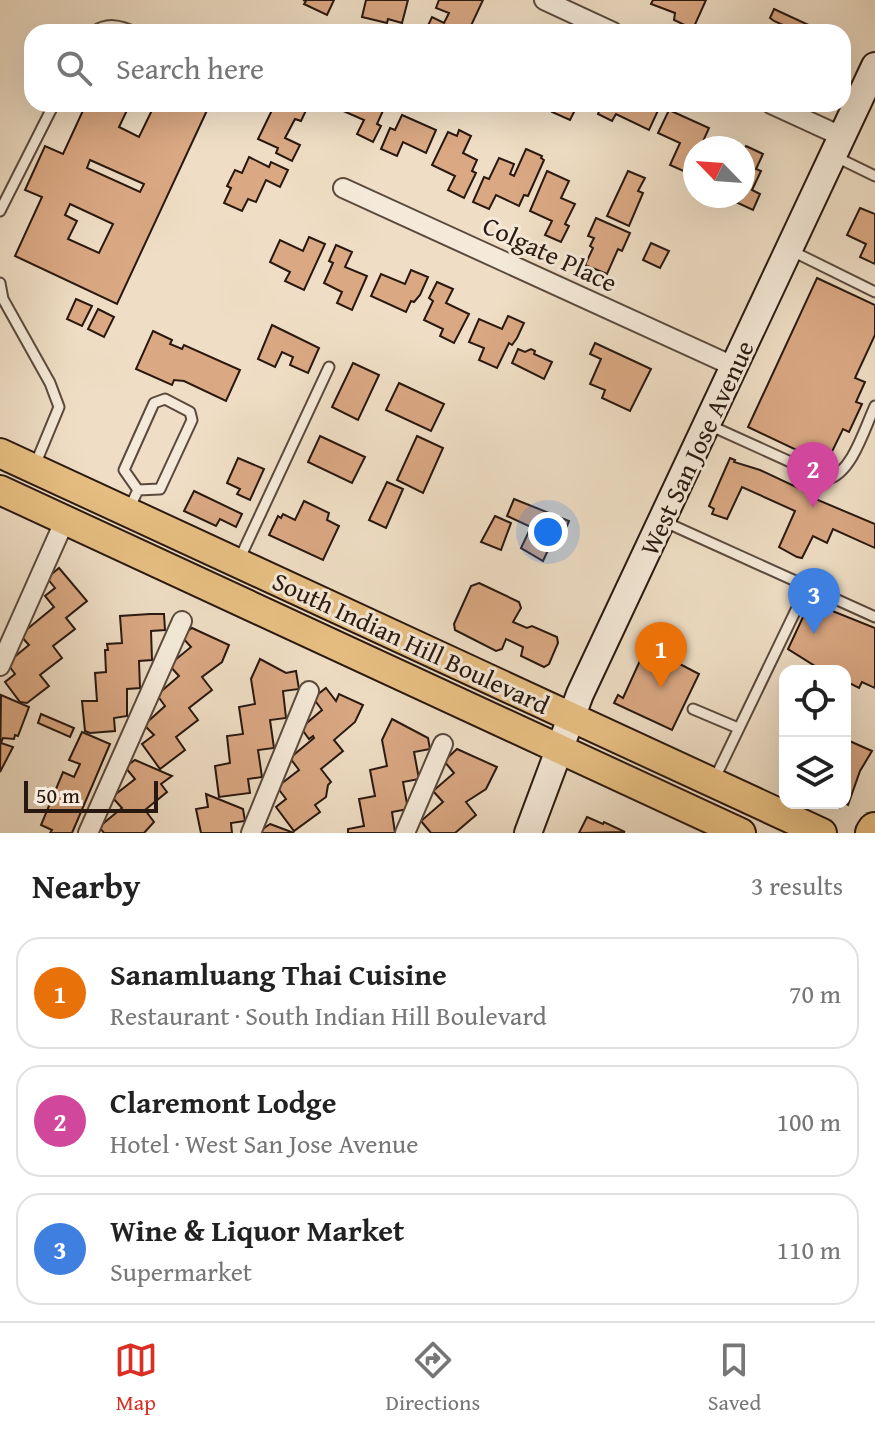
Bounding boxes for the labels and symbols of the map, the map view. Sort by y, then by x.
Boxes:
north arrow [683,136,755,208]
street label: Colgate Place [477,205,624,302]
street label: West San Jose Avenue [630,334,764,562]
pin: 2 [787,442,839,508]
your location [528,512,568,552]
street label: South Indian Hill Boulevard [266,561,556,724]
pin: 3 [788,568,840,634]
pin: 1 [635,622,687,688]
scale bar [24,777,158,813]

